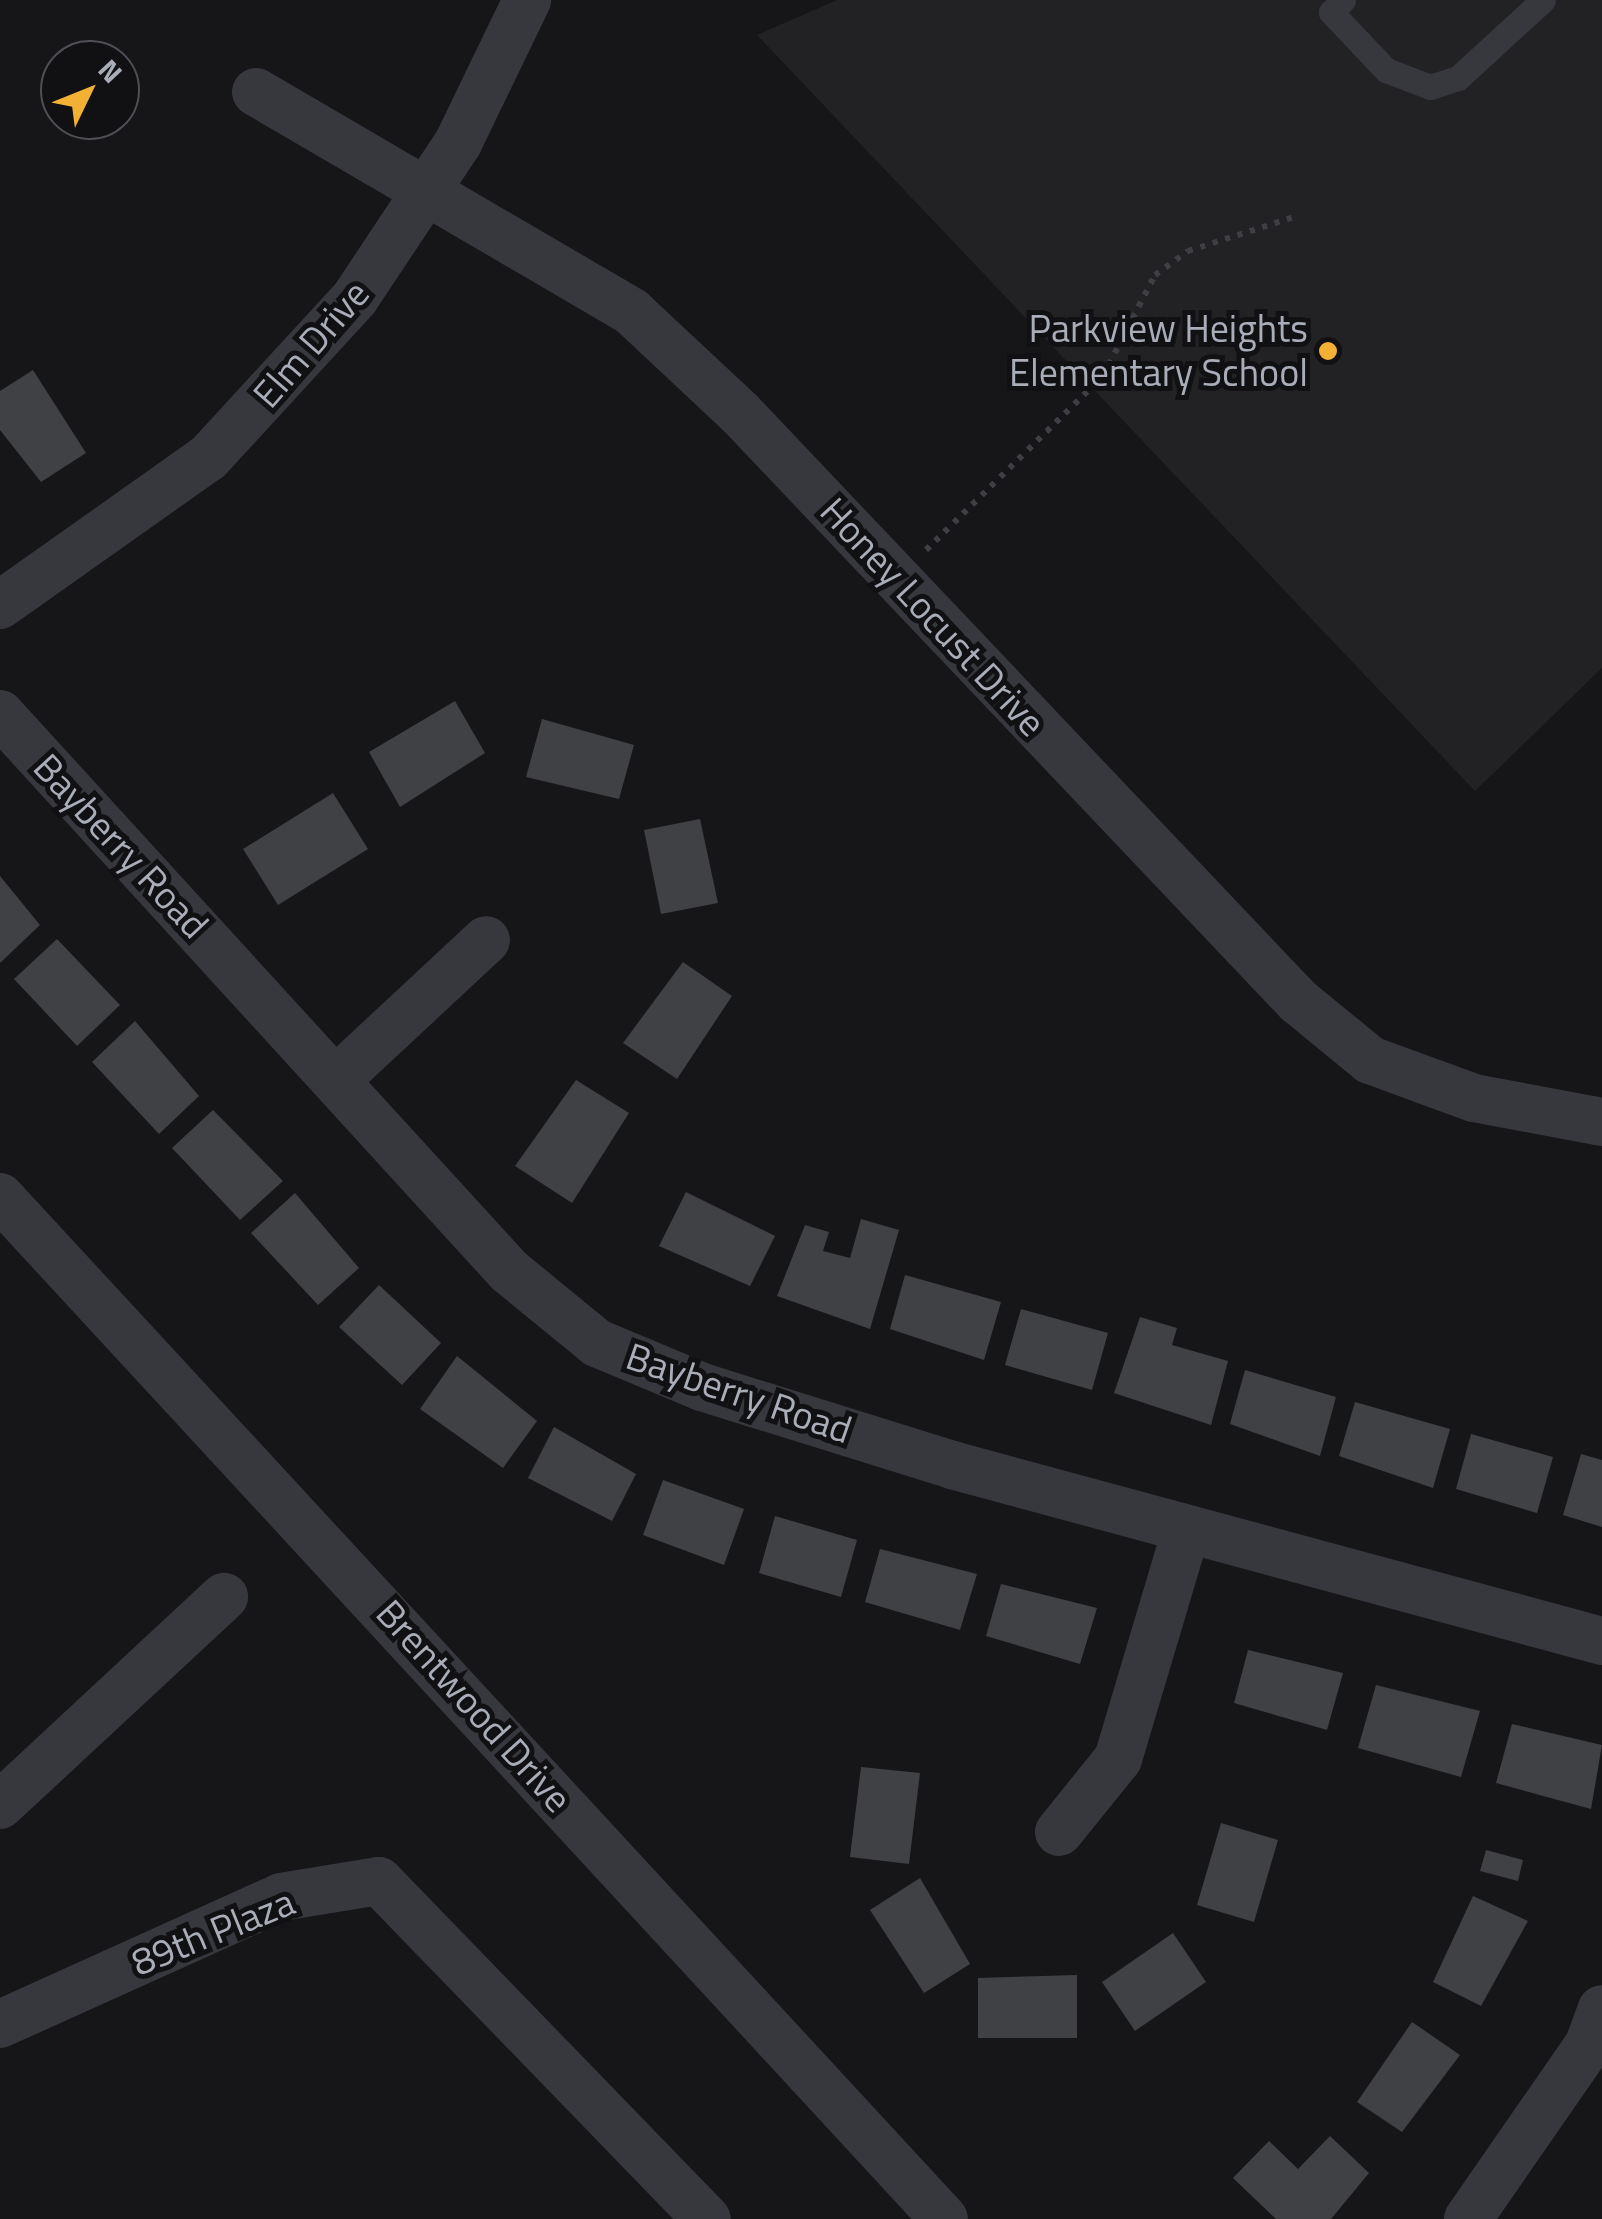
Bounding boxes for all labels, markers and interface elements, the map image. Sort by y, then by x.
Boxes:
north arrow [40,40,140,140]
text: N [89,49,133,92]
street label: Elm Drive [244,271,378,417]
place label: Parkview Heights Elementary School [1009,306,1308,396]
marker: Parkview Heights Elementary School [1317,340,1339,362]
street label: Honey Locust Drive [811,489,1055,745]
street label: Bayberry Road [24,744,218,948]
street label: Bayberry Road [620,1333,858,1453]
street label: Brentwood Drive [367,1591,581,1821]
street label: 89th Plaza [125,1879,301,1985]

